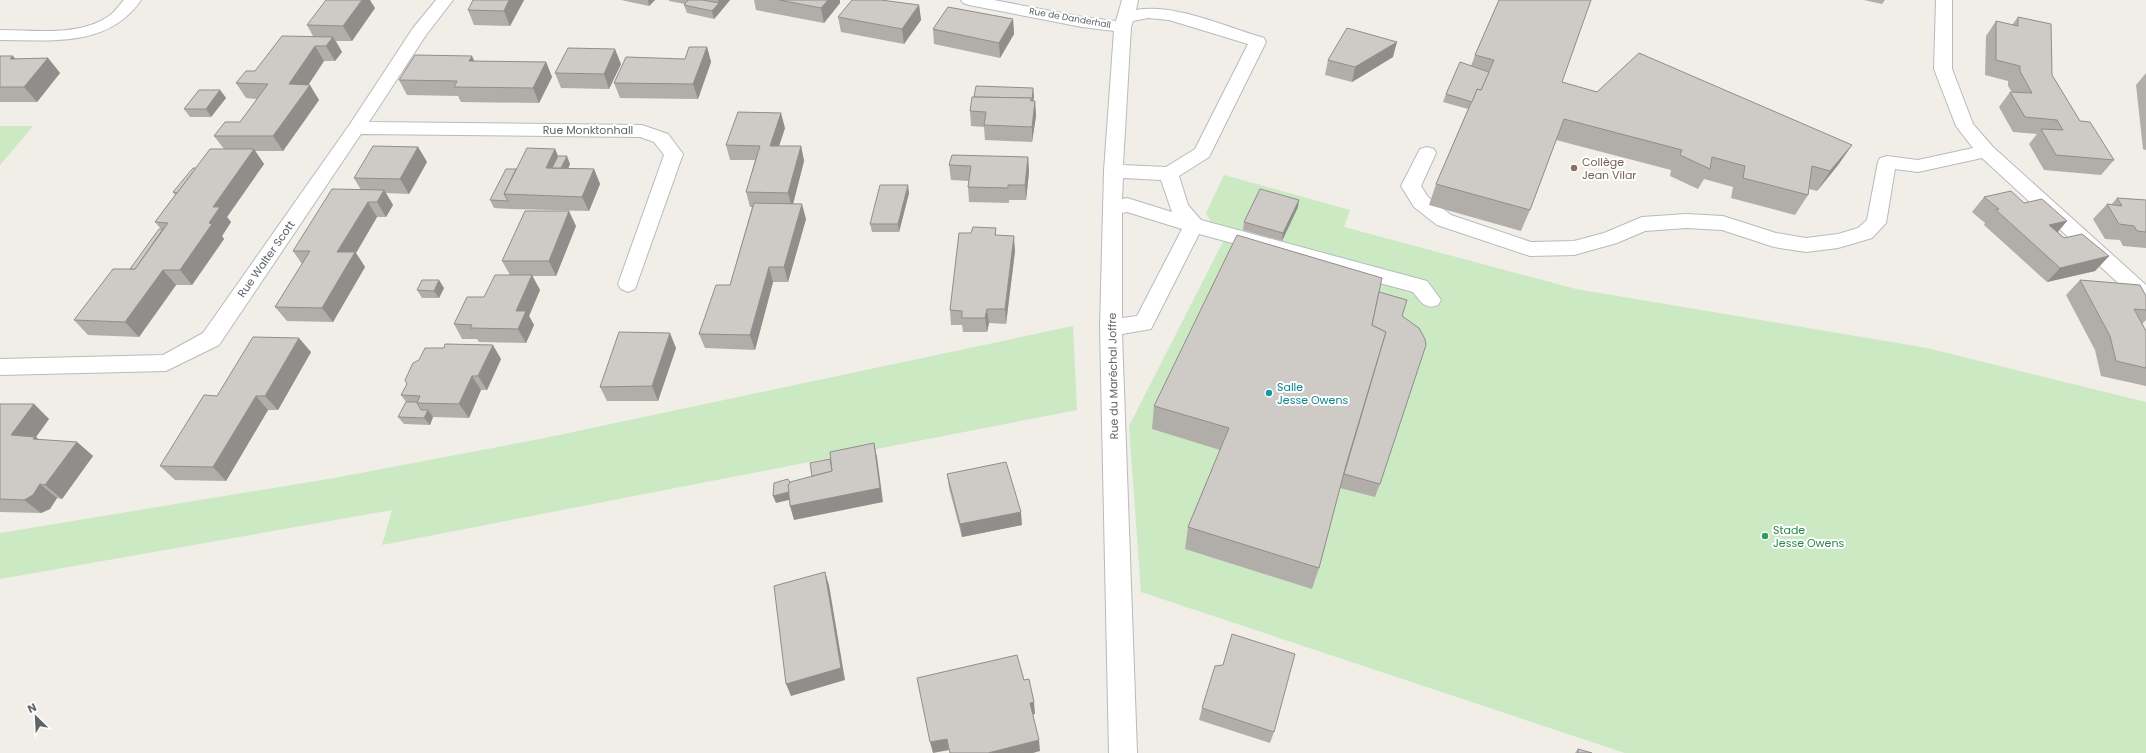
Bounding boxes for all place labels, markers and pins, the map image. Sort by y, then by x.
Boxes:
place label: Collège Jean Vilar [1582,154,1636,183]
marker: Collège Jean Vilar [1569,163,1579,173]
place label: Salle Jesse Owens [1277,379,1348,408]
marker: Salle Jesse Owens [1264,388,1274,398]
place label: Stade Jesse Owens [1773,522,1844,551]
marker: Stade Jesse Owens [1760,531,1770,541]

